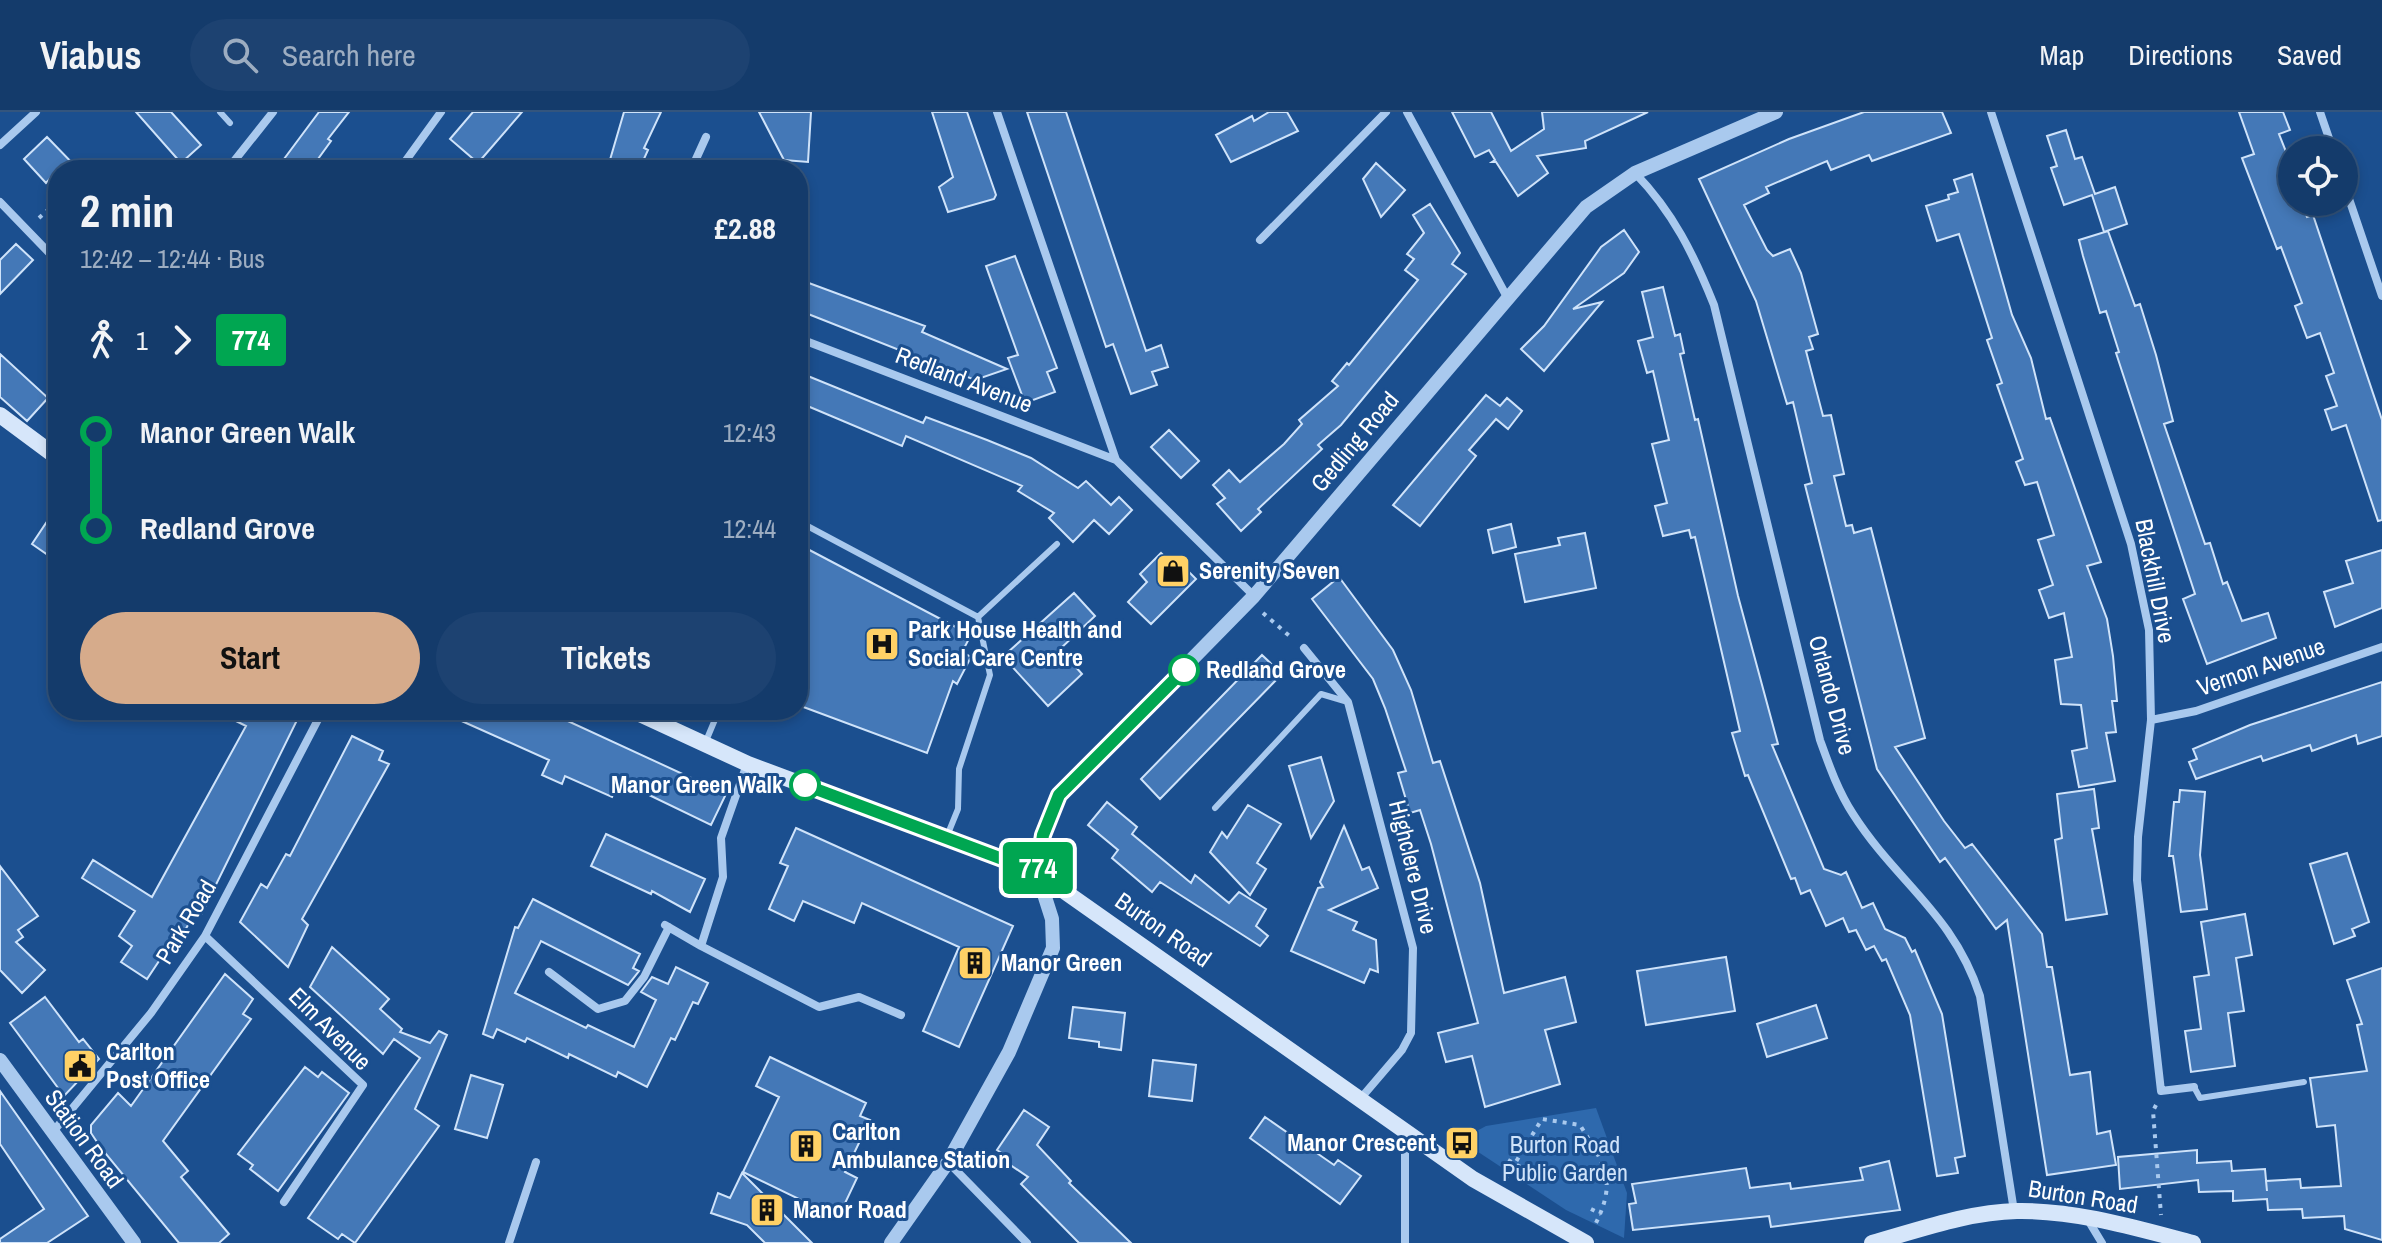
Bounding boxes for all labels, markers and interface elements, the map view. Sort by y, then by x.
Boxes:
search box [190,19,750,91]
text: Viabus [40,30,142,81]
icon: search [218,33,262,77]
text: Search here [282,35,416,75]
text: Map [2040,36,2084,74]
text: Directions [2128,36,2233,74]
text: Saved [2277,36,2342,74]
map controls [2278,136,2358,216]
button: locate [2278,136,2358,216]
text: 2 min [80,181,174,241]
text: £2.88 [714,208,776,248]
text: 12:42 – 12:44 · Bus [80,241,265,276]
icon: walk [80,318,124,362]
icon: forward [160,318,204,362]
text: 774 [232,321,270,359]
text: 1 [136,323,148,358]
street label: Redland Avenue [891,338,1037,420]
street label: Gedling Road [1303,385,1406,498]
text: Manor Green Walk [140,412,355,452]
text: 12:43 [723,415,776,450]
text: Redland Grove [140,508,315,548]
text: 12:44 [723,511,776,546]
street label: Blackhill Drive [2128,516,2184,646]
shop icon: Serenity Seven [1154,552,1192,590]
place label: Serenity Seven [1199,554,1340,586]
button: Start [80,612,420,704]
button: Tickets [436,612,776,704]
place label: Park House Health and Social Care Centre [908,613,1122,673]
hospital icon: Park House Health and Social Care Centre [863,625,901,663]
street label: Vernon Avenue [2192,629,2329,703]
street label: Orlando Drive [1802,631,1864,758]
place label: Redland Grove [1206,653,1346,685]
marker: Redland Grove [1169,655,1199,685]
place label: Manor Green Walk [611,768,783,800]
marker: Manor Green Walk [790,770,820,800]
street label: Highclere Drive [1382,797,1446,937]
line badge: 774 [992,842,1084,894]
text: 774 [1019,849,1057,887]
street label: Park Road [147,873,223,970]
street label: Burton Road [1109,884,1218,974]
building icon: Manor Green [956,944,994,982]
place label: Manor Green [1001,946,1122,978]
street label: Elm Avenue [282,980,379,1077]
place label: Carlton Post Office [106,1035,210,1095]
public building icon: Carlton Post Office [61,1047,99,1085]
street label: Station Road [38,1083,132,1194]
place label: Carlton Ambulance Station [832,1115,1010,1175]
bus stop icon: Manor Crescent [1443,1124,1481,1162]
place label: Manor Crescent [1287,1126,1436,1158]
building icon: Carlton Ambulance Station [787,1127,825,1165]
park label: Burton Road Public Garden [1502,1128,1628,1188]
street label: Burton Road [2026,1172,2140,1220]
building icon: Manor Road [748,1191,786,1229]
place label: Manor Road [793,1193,907,1225]

